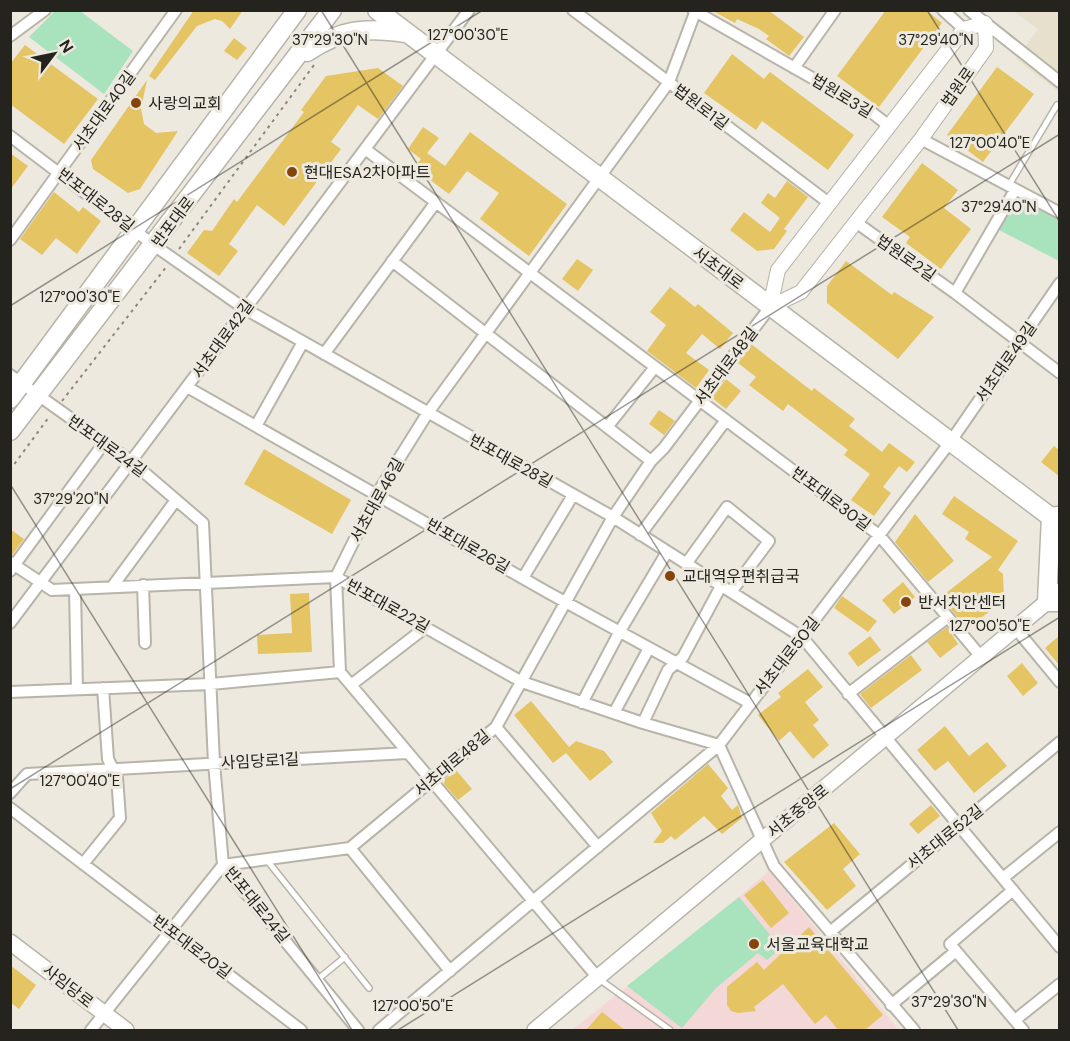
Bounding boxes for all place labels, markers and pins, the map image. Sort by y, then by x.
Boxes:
place label: 사랑의교회 [148,93,222,114]
marker: 사랑의교회 [129,96,143,110]
place label: 현대ESA2차아파트 [304,162,430,183]
marker: 현대ESA2차아파트 [285,165,299,179]
place label: 교대역우편취급국 [682,566,800,587]
marker: 교대역우편취급국 [663,569,677,583]
place label: 반서치안센터 [918,592,1006,613]
marker: 반서치안센터 [899,595,913,609]
place label: 서울교육대학교 [766,934,869,955]
marker: 서울교육대학교 [747,937,761,951]

